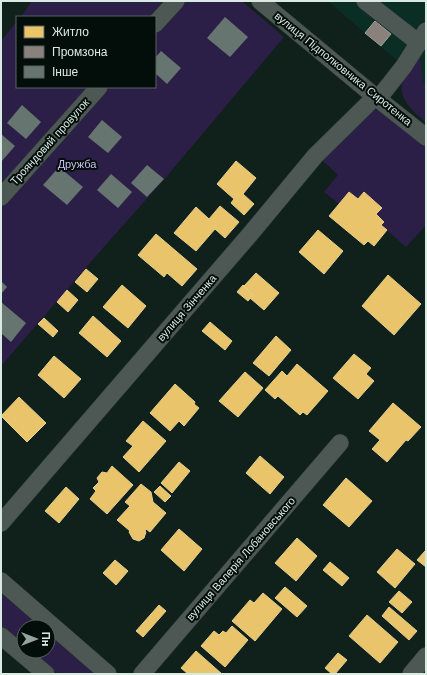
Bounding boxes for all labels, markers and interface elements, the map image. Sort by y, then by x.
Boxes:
street label: вулиця Підполковника Сиротенка [272,10,415,129]
legend [16,16,156,88]
text: Житло [52,25,89,39]
text: Промзона [52,45,108,59]
text: Інше [52,65,79,79]
street label: Трояндовий провулок [8,96,92,188]
park label: Дружба [58,158,97,171]
street label: вулиця Зінченка [155,271,220,344]
street label: вулиця Валерія Лобановського [184,495,298,623]
north arrow [16,619,56,659]
text: Пн [39,632,52,646]

